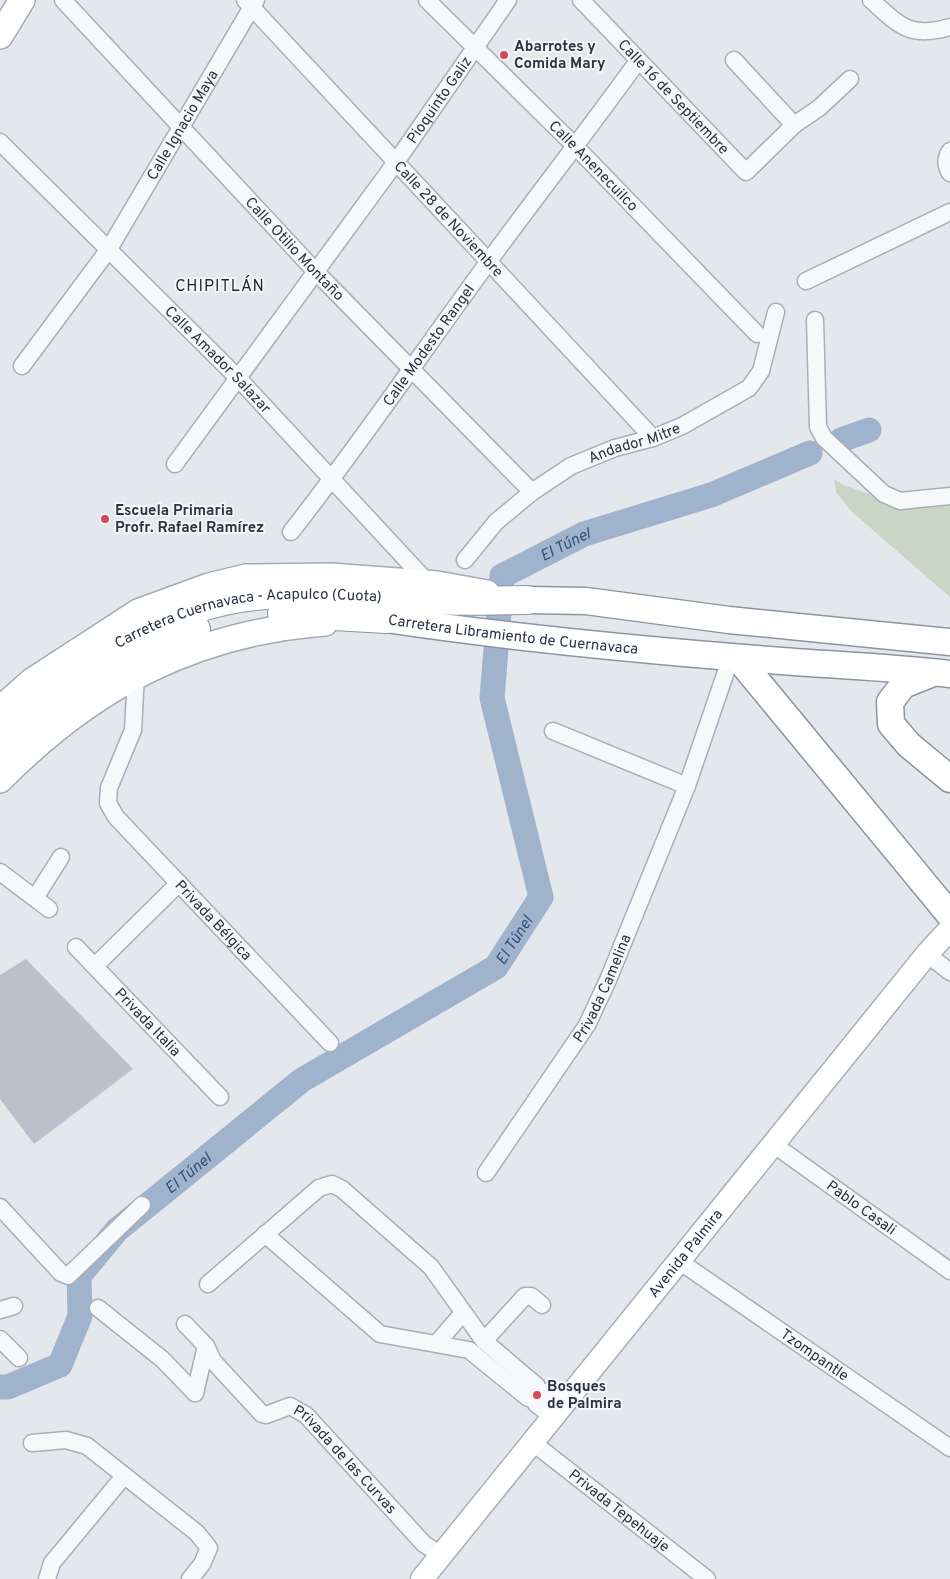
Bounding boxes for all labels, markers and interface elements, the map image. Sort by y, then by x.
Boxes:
street label: Calle 16 de Septiembre [613,36,732,159]
place label: Abarrotes y Comida Mary [514,38,606,74]
marker: Abarrotes y Comida Mary [498,49,510,61]
street label: Pioquinto Galiz [404,53,477,148]
street label: Calle Ignacio Maya [144,67,224,184]
street label: Calle Anenecuilco [544,117,641,216]
street label: Calle 28 de Noviembre [389,158,507,282]
street label: Calle Otilio Montaño [240,194,347,306]
district label: CHIPITLÁN [175,275,265,297]
street label: Calle Modesto Rangel [380,281,480,411]
street label: Calle Amador Salazar [160,303,274,418]
street label: Andador Mitre [586,420,683,469]
place label: Escuela Primaria Profr. Rafael Ramírez [115,502,264,538]
marker: Escuela Primaria Profr. Rafael Ramírez [99,513,111,525]
water label: El Túnel [537,524,594,567]
street label: Carretera Cuernavaca - Acapulco (Cuota) [112,586,382,654]
street label: Carretera Libramiento de Cuernavaca [387,611,639,660]
street label: Privada Bélgica [170,877,255,965]
water label: El Túnel [492,912,539,969]
street label: Privada Camelina [570,932,637,1047]
street label: Privada Italia [110,985,184,1061]
water label: El Túnel [161,1149,217,1199]
street label: Pablo Casali [822,1177,899,1240]
street label: Avenida Palmira [645,1206,728,1302]
street label: Tzompantle [776,1326,852,1386]
place label: Bosques de Palmira [547,1378,622,1414]
marker: Bosques de Palmira [531,1389,543,1401]
street label: Privada de las Curvas [289,1402,400,1519]
street label: Privada Tepehuaje [564,1466,673,1557]

